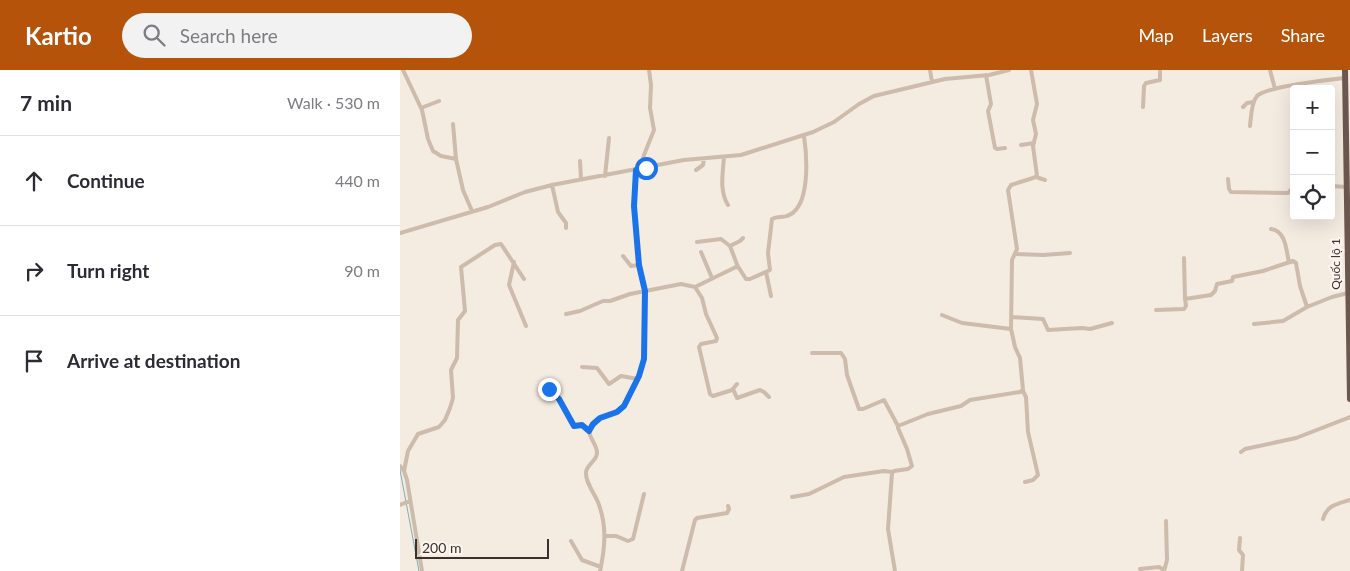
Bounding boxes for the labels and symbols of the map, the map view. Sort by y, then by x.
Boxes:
route start [635,157,658,180]
street label: Quốc lộ 1 [1328,238,1343,290]
route end [538,378,561,401]
scale bar [415,536,549,559]

